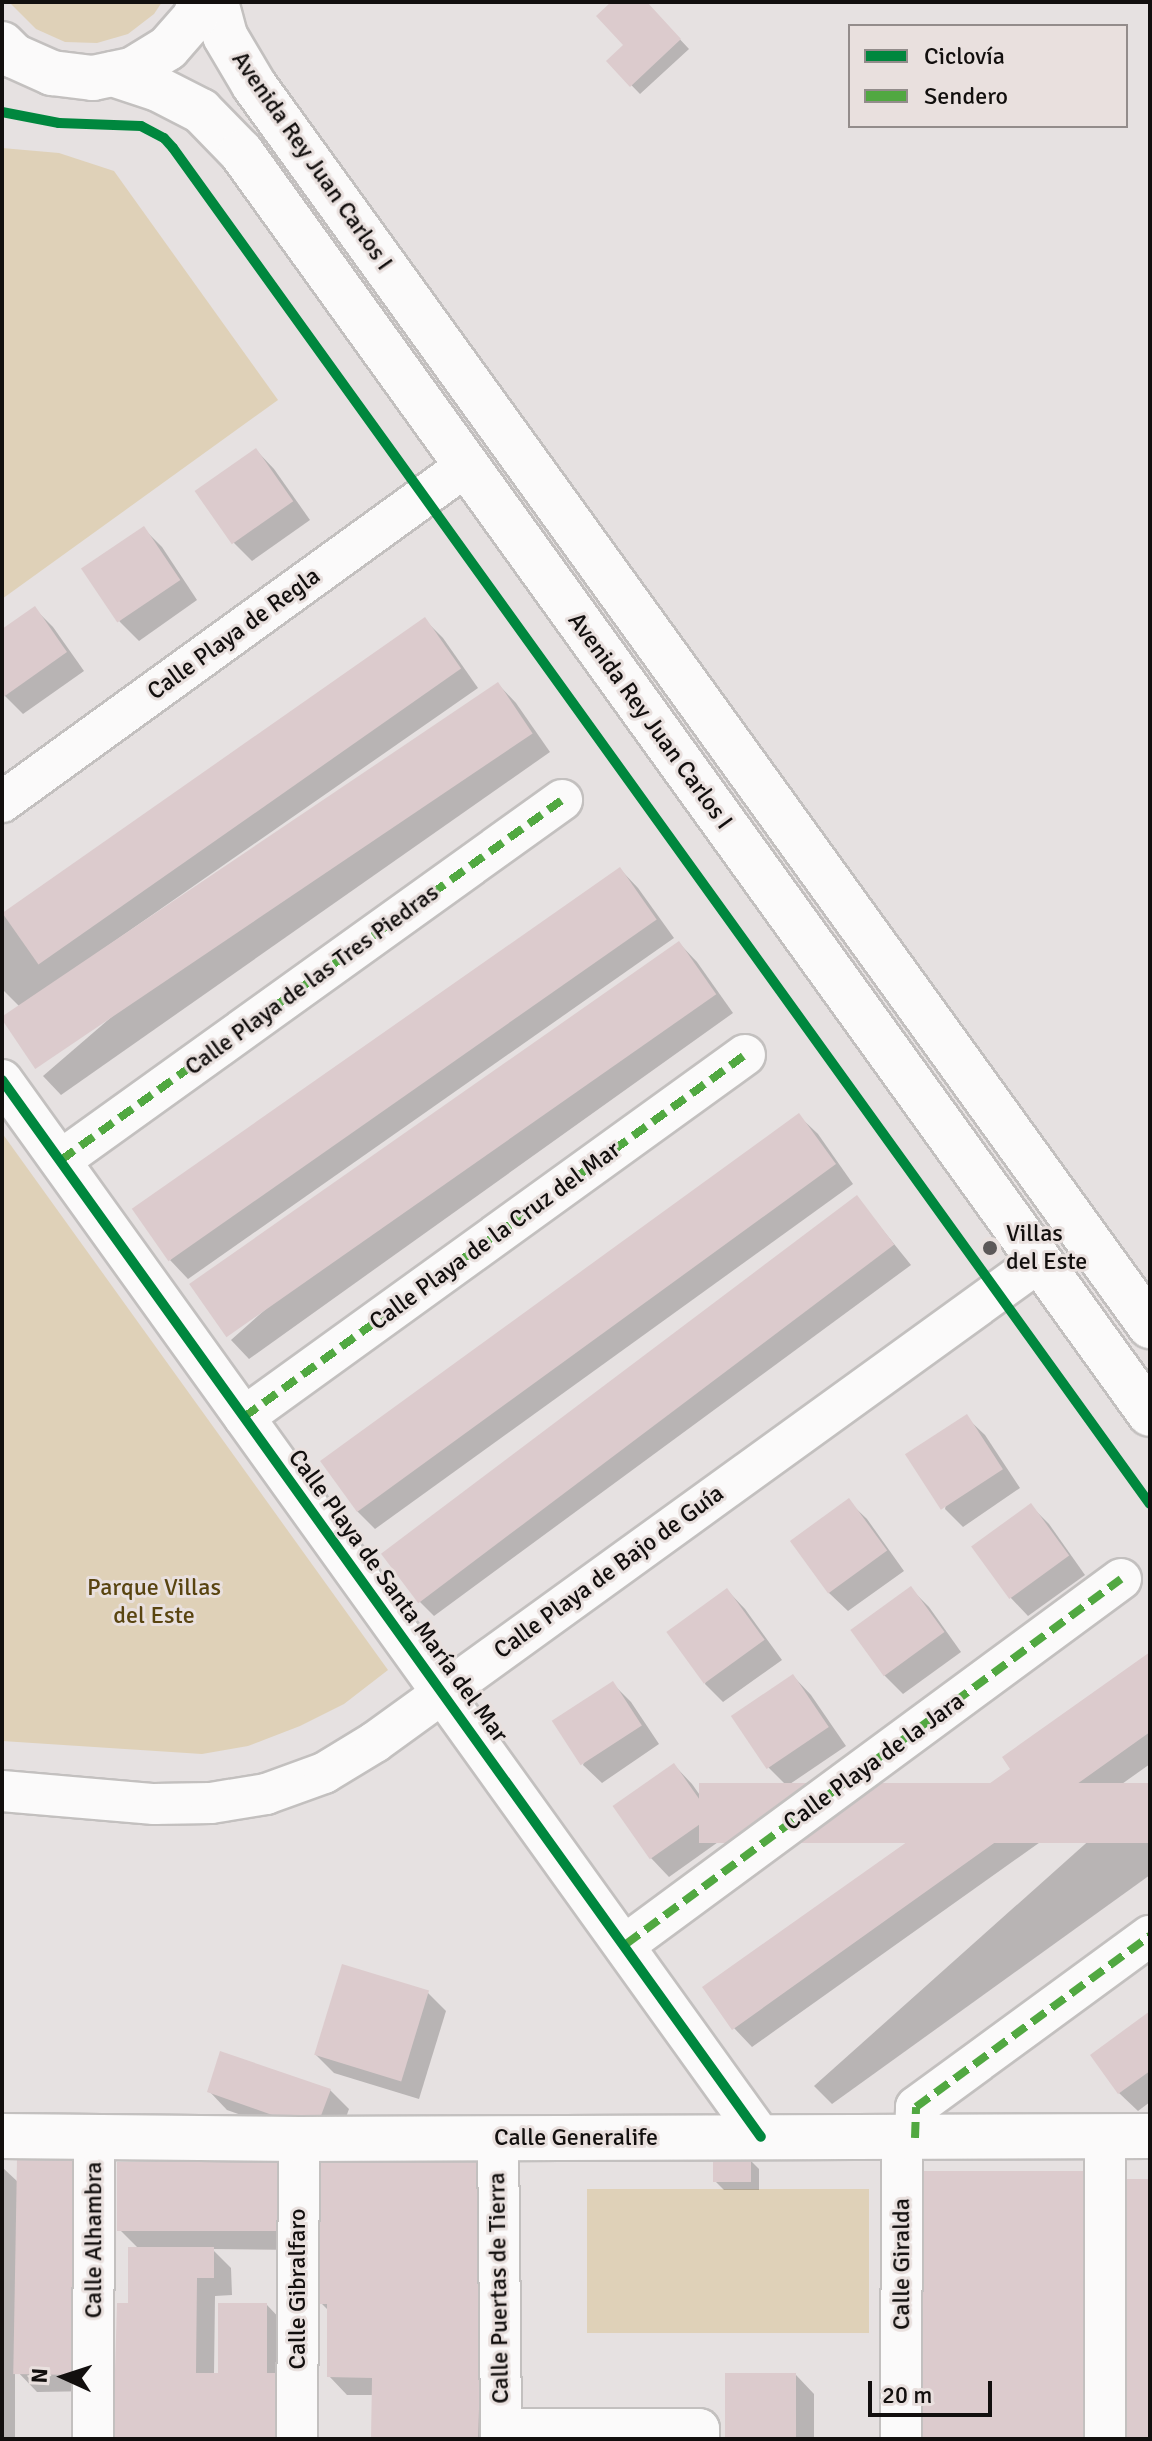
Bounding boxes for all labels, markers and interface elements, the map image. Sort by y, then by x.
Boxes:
legend [848,24,1128,128]
text: Ciclovía [924,41,1005,71]
street label: Avenida Rey Juan Carlos I [225,46,399,276]
text: Sendero [924,81,1008,111]
street label: Calle Playa de Regla [142,562,326,706]
street label: Avenida Rey Juan Carlos I [562,607,738,835]
street label: Calle Playa de las Tres Piedras [180,878,444,1082]
street label: Calle Playa de la Cruz del Mar [364,1135,626,1337]
place label: Villas del Este [1006,1220,1087,1276]
marker: Villas del Este [981,1239,999,1257]
street label: Calle Playa de Santa María del Mar [282,1444,514,1748]
street label: Calle Playa de Bajo de Guía [489,1479,729,1665]
park label: Parque Villas del Este [87,1574,221,1630]
street label: Calle Playa de la Jara [778,1687,970,1837]
street label: Calle Generalife [494,2124,658,2152]
street label: Calle Alhambra [80,2162,108,2318]
street label: Calle Puertas de Tierra [483,2172,515,2404]
street label: Calle Giralda [888,2198,916,2330]
street label: Calle Gibralfaro [284,2209,312,2369]
north arrow [24,2337,104,2417]
scale bar [872,2365,996,2415]
text: N [26,2367,53,2384]
text: 20 m [882,2380,932,2410]

